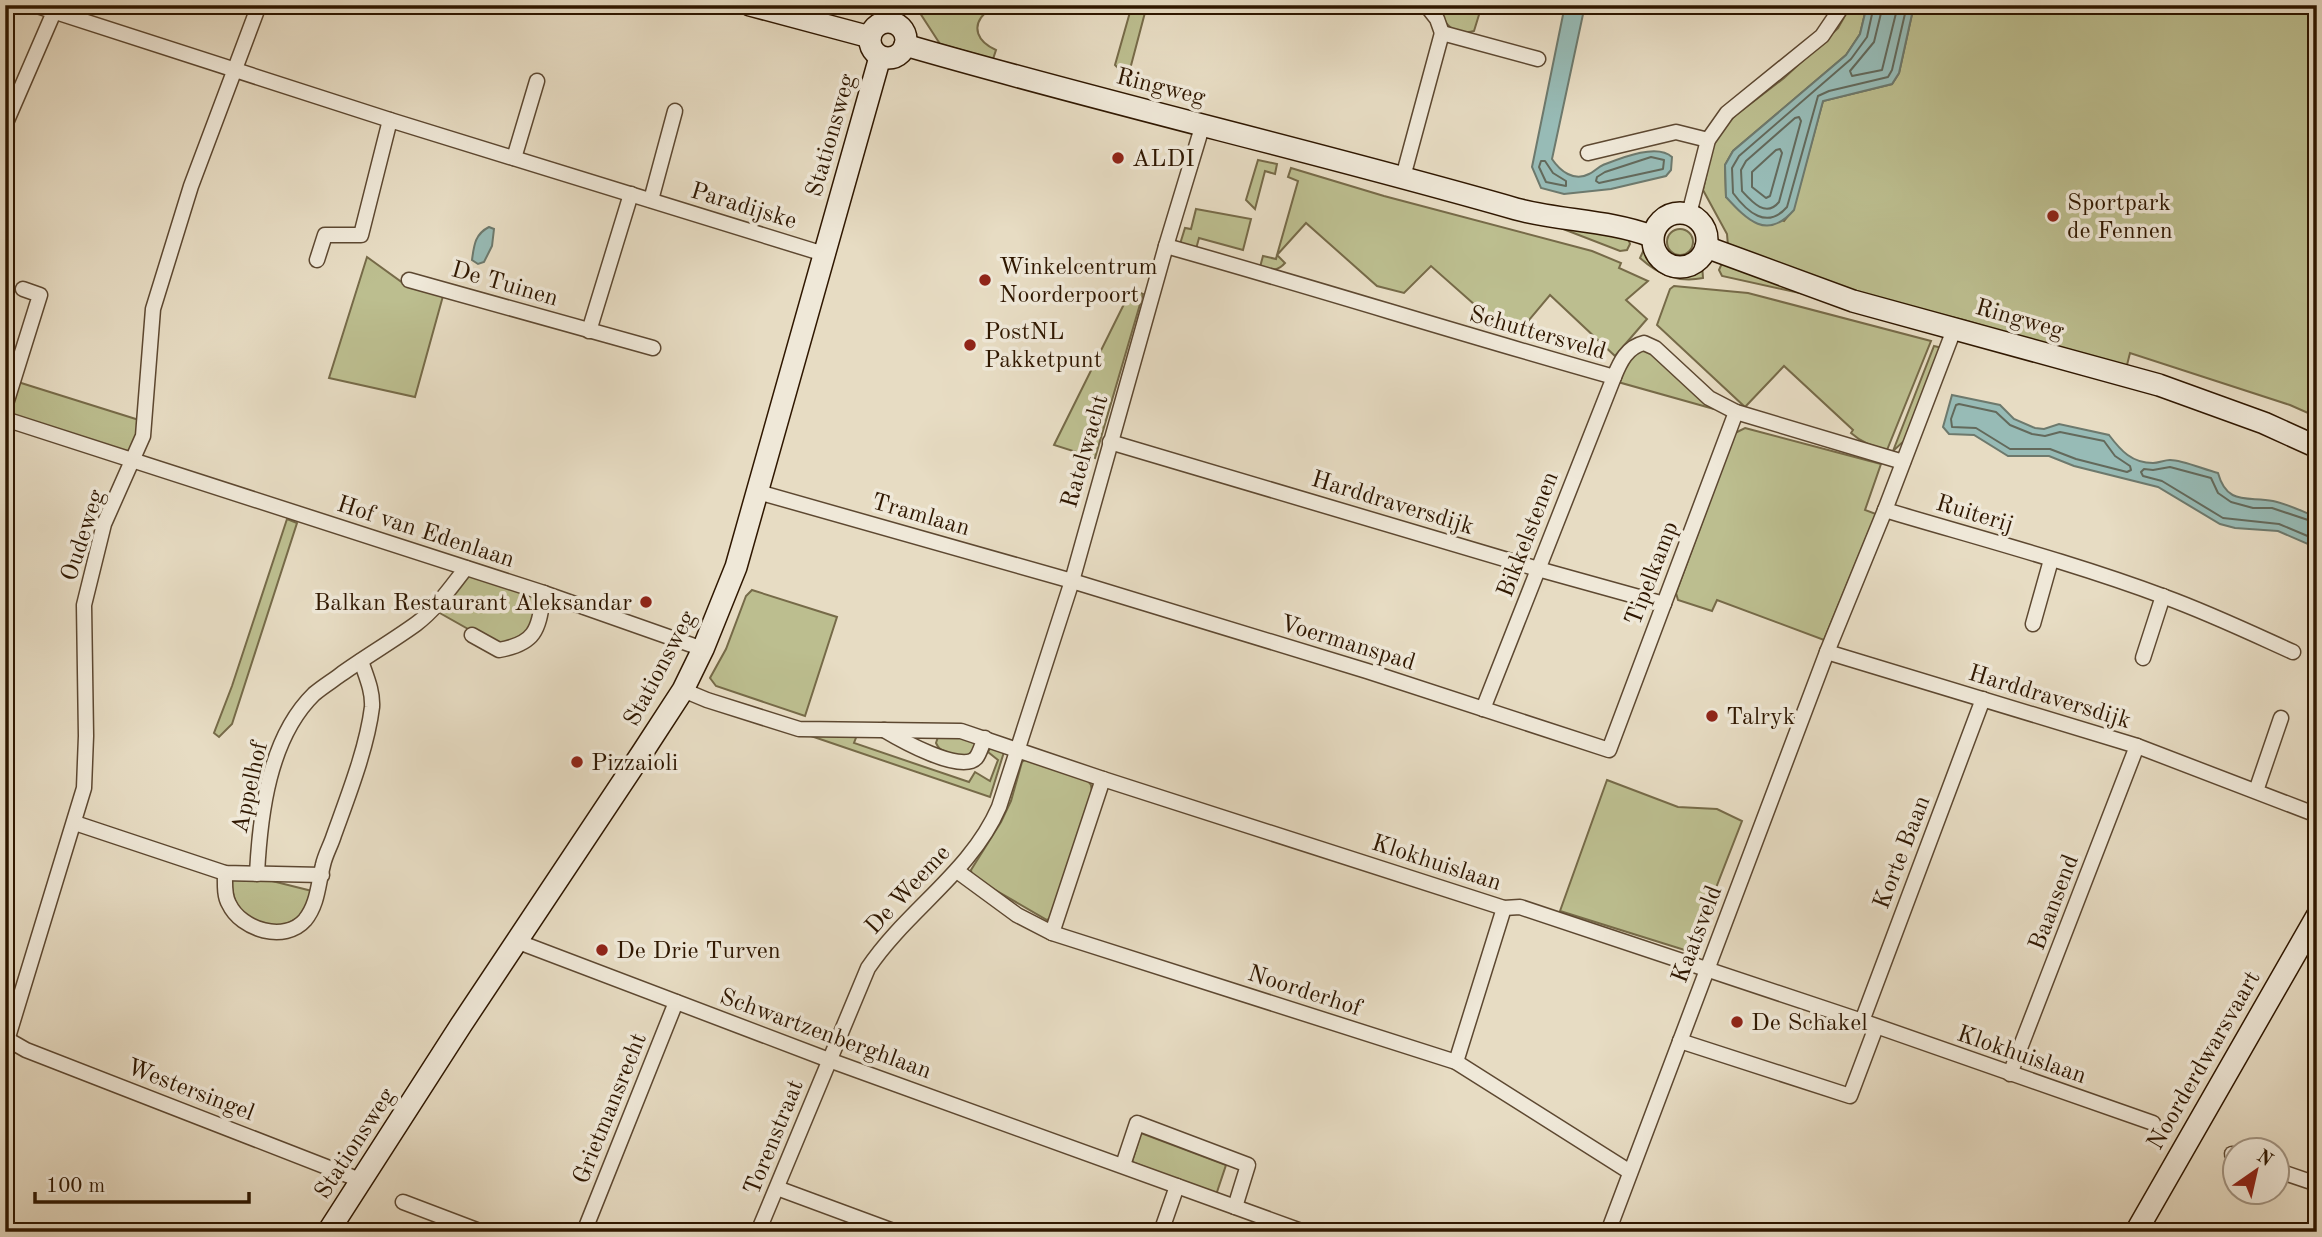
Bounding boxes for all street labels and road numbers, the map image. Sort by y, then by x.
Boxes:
street label: Ringweg [1113,65,1208,111]
street label: Stationsweg [803,71,861,200]
street label: Paradijske [688,179,799,234]
street label: De Tuinen [448,258,561,312]
street label: Ringweg [1972,296,2067,344]
street label: Schuttersveld [1466,303,1608,365]
street label: Ratelwacht [1058,392,1114,511]
street label: Harddraversdijk [1308,468,1477,540]
street label: Bikkelstenen [1494,469,1564,601]
street label: Oudeweg [58,487,110,584]
street label: Tramlaan [869,490,972,541]
street label: Ruiterij [1933,492,2016,538]
street label: Hof van Edenlaan [334,493,517,573]
street label: Tipelkamp [1622,518,1684,629]
street label: Stationsweg [620,607,701,731]
street label: Voermanspad [1277,612,1418,676]
street label: Harddraversdijk [1965,662,2134,734]
street label: Appelhof [229,738,273,836]
street label: Korte Baan [1870,793,1935,913]
street label: Klokhuislaan [1369,832,1504,896]
street label: De Weeme [861,841,955,939]
street label: Baansend [2026,852,2084,954]
street label: Kaatsveld [1668,883,1727,987]
street label: Noorderhof [1244,962,1365,1022]
street label: Noorderdwarsvaart [2144,968,2266,1154]
street label: Schwartzenberghlaan [716,985,934,1084]
street label: Klokhuislaan [1954,1023,2089,1089]
street label: Grietmansrecht [570,1030,652,1187]
street label: Westersingel [123,1056,257,1126]
street label: Torenstraat [741,1077,809,1199]
street label: Stationsweg [311,1084,400,1204]

